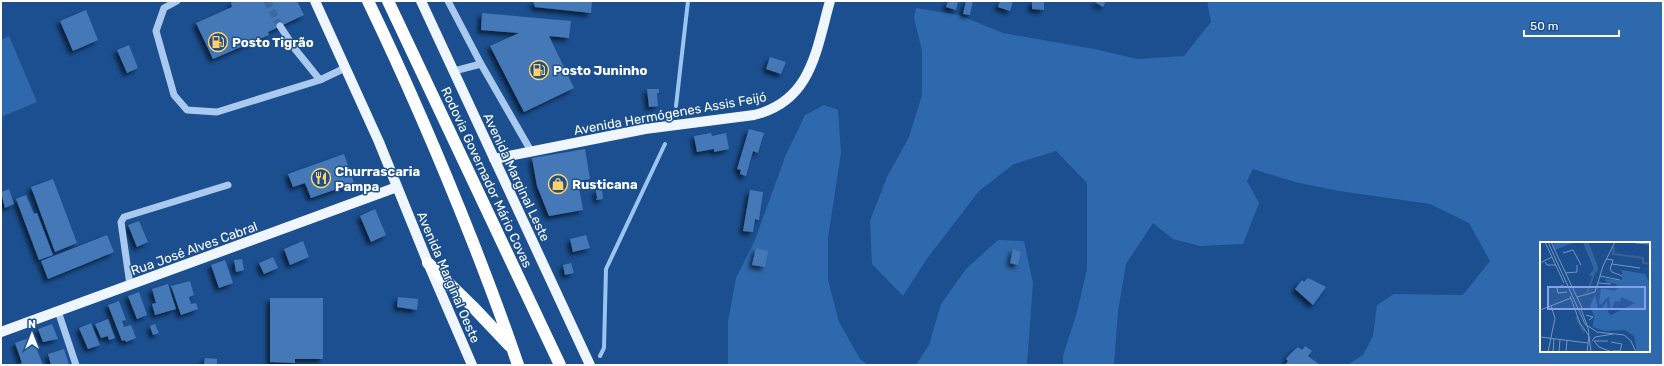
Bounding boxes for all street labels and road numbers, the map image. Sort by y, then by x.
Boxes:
street label: Rodovia Governador Mário Covas [438,84,535,270]
street label: Avenida Hermógenes Assis Feijó [573,89,768,139]
street label: Avenida Marginal Leste [479,111,553,244]
street label: Avenida Marginal Oeste [413,209,483,346]
street label: Rua José Alves Cabral [129,219,260,278]

